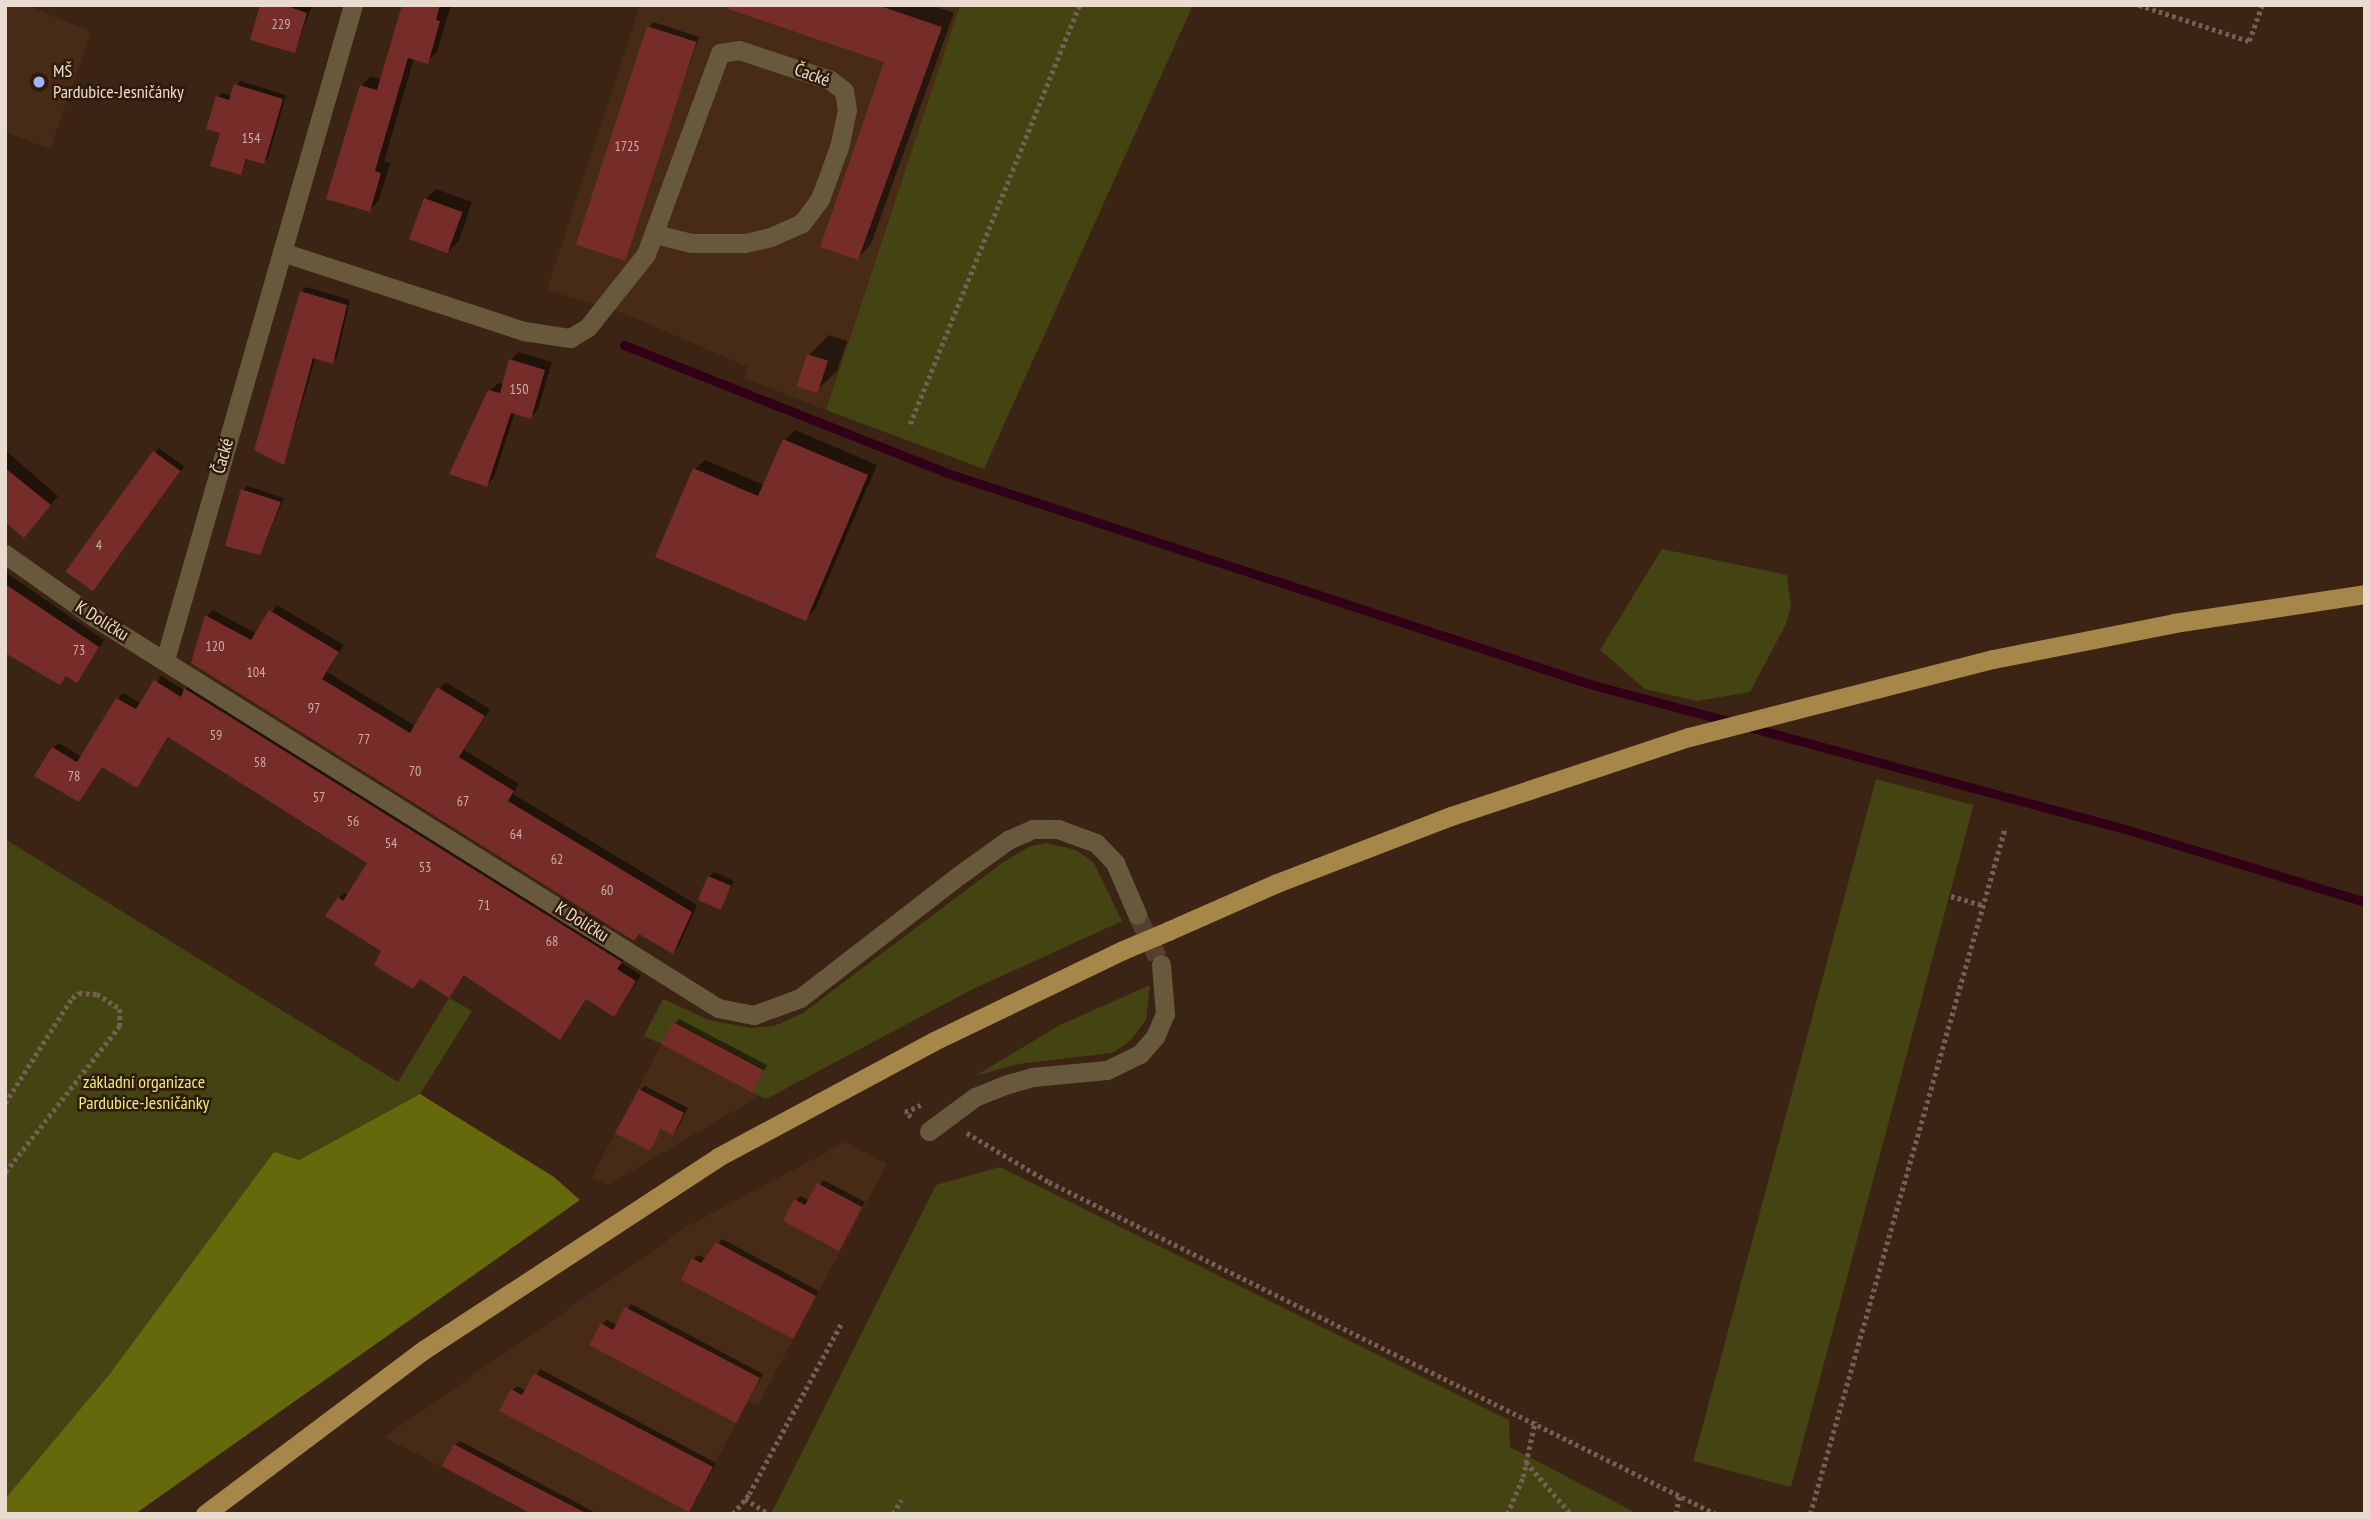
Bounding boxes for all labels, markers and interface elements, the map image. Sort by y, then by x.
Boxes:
house number: 229 [272,16,290,32]
street label: Čacké [791,59,833,91]
place label: MŠ Pardubice-Jesničánky [53,61,184,104]
marker: MŠ Pardubice-Jesničánky [31,74,47,90]
house number: 154 [242,130,260,146]
house number: 1725 [614,138,640,154]
house number: 150 [510,381,528,397]
street label: Čacké [208,436,238,476]
house number: 4 [96,537,102,553]
street label: K Dolíčku [71,596,133,646]
house number: 120 [206,638,224,654]
house number: 73 [73,642,85,658]
house number: 104 [247,664,265,680]
house number: 97 [308,700,320,716]
house number: 59 [210,727,222,743]
house number: 77 [358,731,370,747]
house number: 58 [254,754,266,770]
house number: 70 [409,763,421,779]
house number: 78 [68,768,80,784]
house number: 57 [313,789,325,805]
house number: 67 [457,793,469,809]
house number: 56 [347,813,359,829]
house number: 64 [510,826,522,842]
house number: 54 [385,835,397,851]
house number: 62 [551,851,563,867]
house number: 53 [419,859,431,875]
house number: 60 [601,882,613,898]
house number: 71 [478,897,490,913]
street label: K Dolíčku [551,897,613,947]
house number: 68 [546,933,558,949]
park label: základní organizace Pardubice-Jesničánky [79,1072,209,1114]

